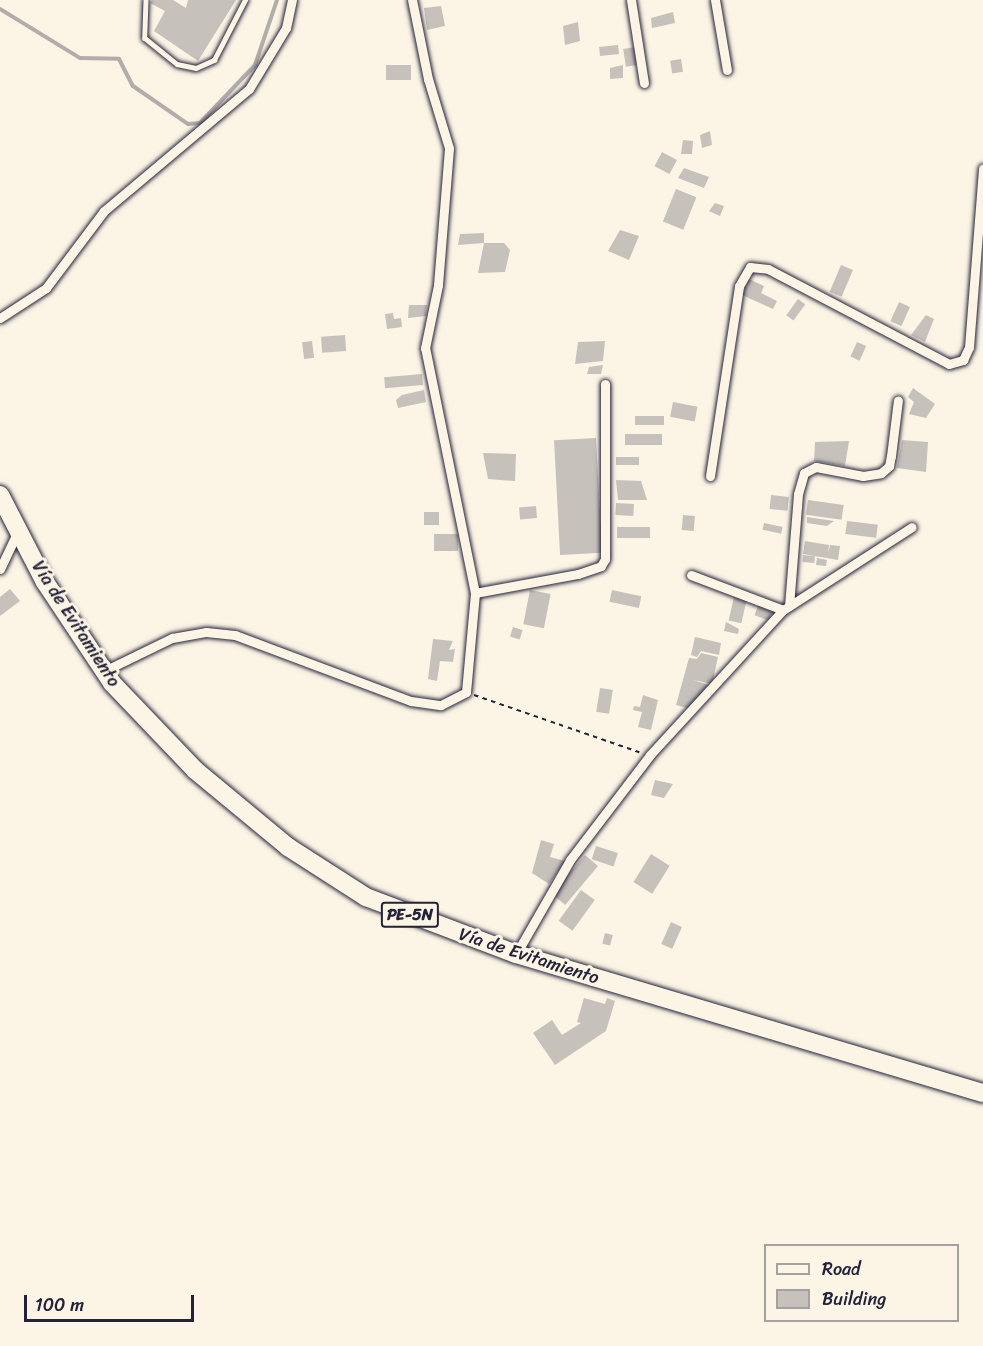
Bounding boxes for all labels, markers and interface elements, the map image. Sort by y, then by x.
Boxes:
street label: Vía de Evitamiento [27,556,125,692]
road number: PE-5N [380,902,440,928]
street label: Vía de Evitamiento [455,923,603,989]
legend [764,1244,959,1322]
text: Road [822,1253,861,1285]
scale bar [27,1283,196,1321]
text: Building [822,1283,886,1315]
text: 100 m [35,1289,84,1321]

